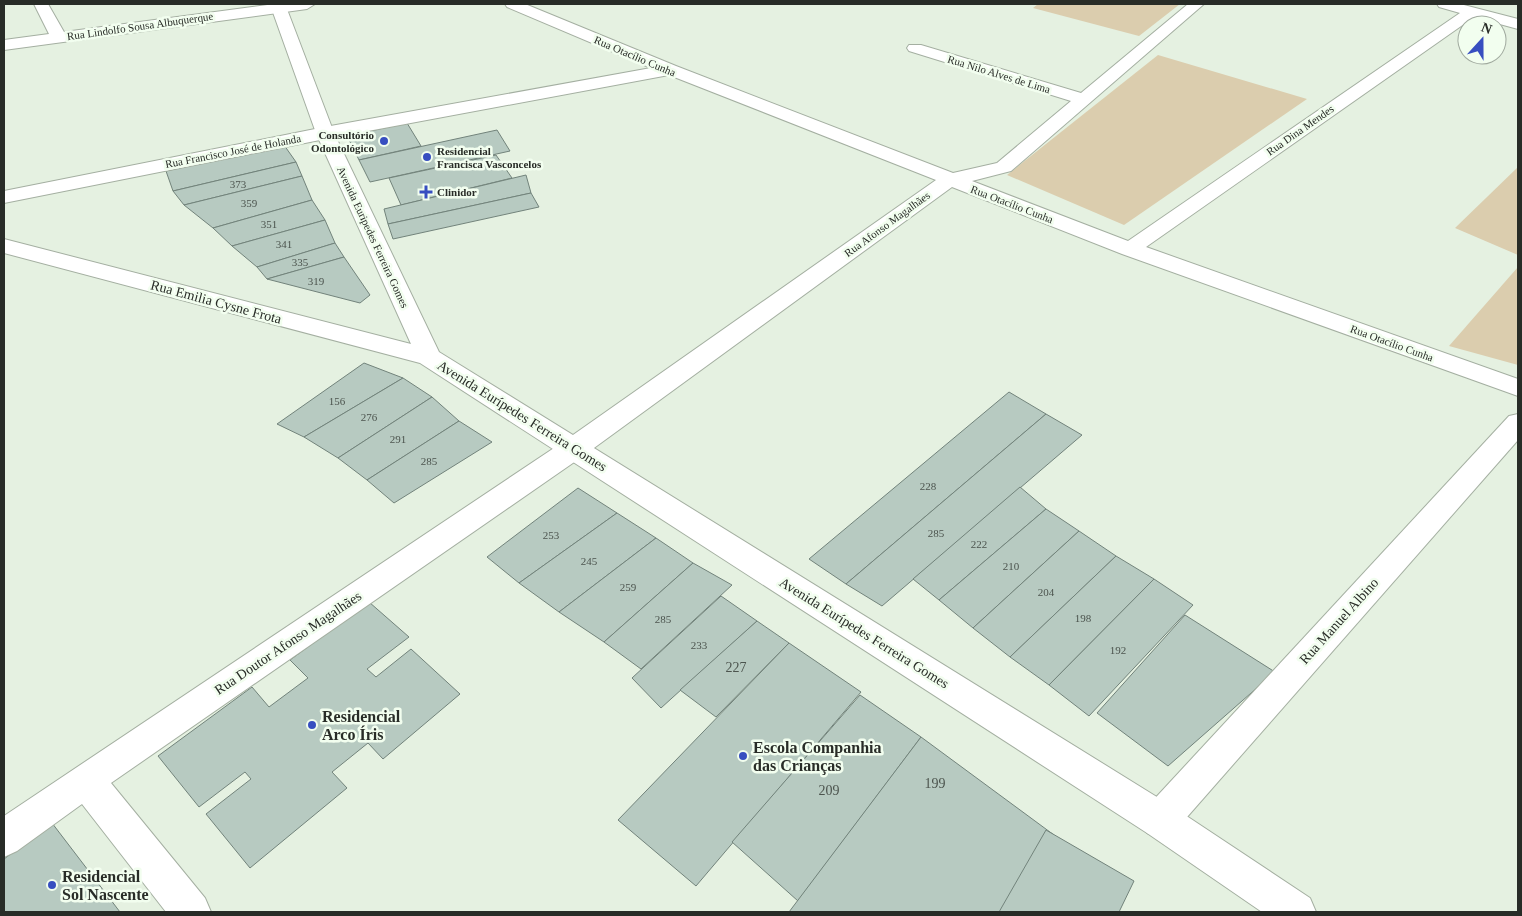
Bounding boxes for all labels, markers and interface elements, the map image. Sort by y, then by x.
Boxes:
street label: Rua Lindolfo Sousa Albuquerque [66,10,214,42]
north arrow [1457,15,1507,65]
text: N [1479,20,1494,37]
street label: Rua Otacílio Cunha [592,33,678,79]
street label: Rua Nilo Alves de Lima [946,53,1052,95]
street label: Rua Dina Mendes [1264,102,1336,158]
place label: Consultório Odontológico [311,129,374,154]
street label: Rua Francisco José de Holanda [164,132,302,170]
marker: Consultório Odontológico [378,135,390,147]
place label: Residencial Francisca Vasconcelos [437,145,542,170]
marker: Residencial Francisca Vasconcelos [421,151,433,163]
street label: Avenida Euripedes Ferreira Gomes [335,164,411,310]
house number: 373 [230,178,247,190]
street label: Rua Otacílio Cunha [969,183,1055,225]
marker: Clinidor [419,185,433,199]
place label: Clinidor [437,186,477,198]
street label: Rua Afonso Magalhães [842,189,932,259]
house number: 359 [241,197,258,209]
house number: 351 [261,218,277,230]
house number: 341 [276,238,292,250]
house number: 335 [292,256,309,268]
house number: 319 [308,275,325,287]
street label: Rua Emilia Cysne Frota [149,277,284,327]
street label: Rua Otacílio Cunha [1349,322,1435,364]
street label: Avenida Eurípedes Ferreira Gomes [435,357,609,475]
house number: 156 [329,395,346,407]
house number: 276 [361,411,378,423]
house number: 291 [390,433,406,445]
house number: 285 [421,455,438,467]
house number: 228 [920,480,937,492]
house number: 285 [928,527,945,539]
house number: 253 [543,529,560,541]
house number: 222 [971,538,987,550]
house number: 245 [581,555,598,567]
house number: 210 [1003,560,1020,572]
street label: Avenida Eurípedes Ferreira Gomes [777,574,951,692]
street label: Rua Manuel Albino [1296,575,1382,667]
house number: 259 [620,581,637,593]
house number: 204 [1038,586,1055,598]
street label: Rua Doutor Afonso Magalhães [212,588,364,698]
house number: 198 [1075,612,1092,624]
house number: 285 [655,613,672,625]
house number: 233 [691,639,708,651]
house number: 192 [1110,644,1126,656]
house number: 227 [726,660,747,675]
place label: Residencial Arco Íris [322,708,401,743]
marker: Residencial Arco Íris [306,719,318,731]
place label: Escola Companhia das Crianças [753,739,881,775]
marker: Escola Companhia das Crianças [737,750,749,762]
house number: 199 [925,776,946,791]
house number: 209 [819,783,840,798]
place label: Residencial Sol Nascente [62,868,149,903]
marker: Residencial Sol Nascente [46,879,58,891]

